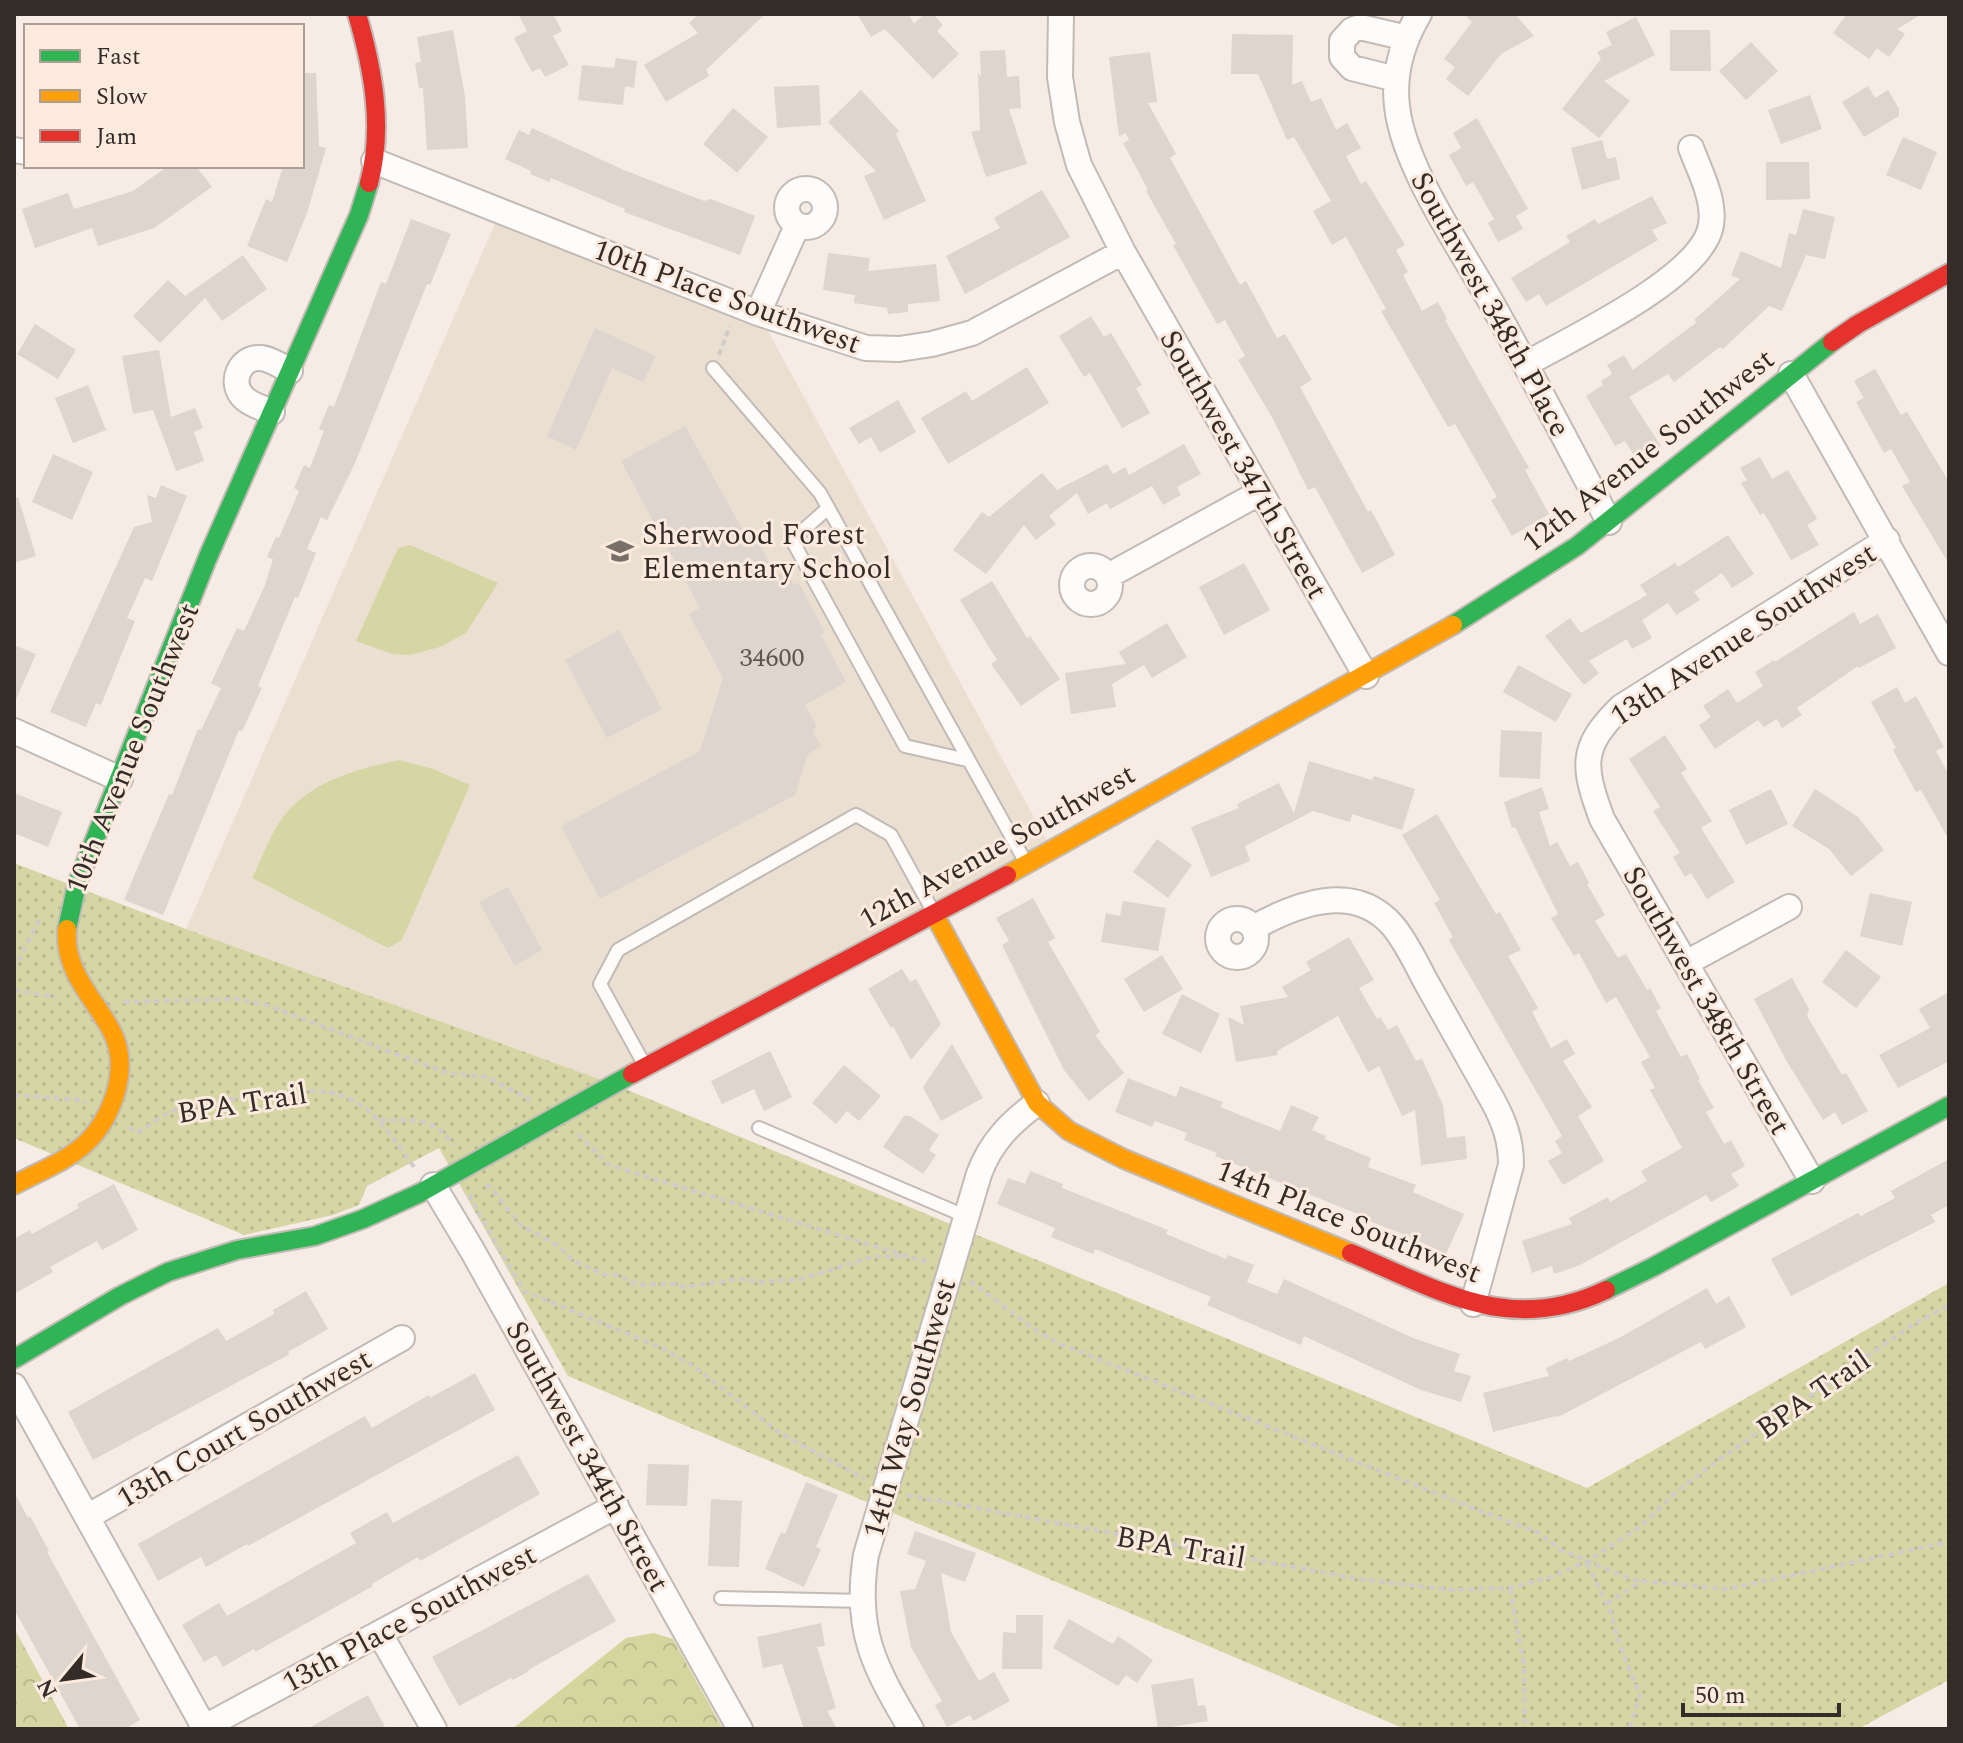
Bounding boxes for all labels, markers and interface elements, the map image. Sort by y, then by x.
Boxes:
legend [24,24,304,168]
text: Fast [96,39,141,75]
text: Slow [96,79,148,115]
text: Jam [96,119,137,155]
street label: Southwest 348th Place [1398,163,1582,446]
street label: 10th Place Southwest [586,227,867,367]
street label: Southwest 347th Street [1147,321,1339,608]
street label: 12th Avenue Southwest [1512,337,1785,564]
place label: Sherwood Forest Elementary School [642,512,892,592]
street label: 13th Avenue Southwest [1601,531,1886,739]
school or university icon: Sherwood Forest Elementary School [605,536,635,566]
street label: 10th Avenue Southwest [54,596,212,901]
house number: 34600 [739,638,805,678]
street label: 12th Avenue Southwest [851,752,1144,942]
street label: Southwest 348th Street [1610,857,1802,1144]
street label: BPA Trail [174,1071,310,1137]
street label: 14th Place Southwest [1209,1148,1488,1296]
street label: 14th Way Southwest [851,1273,969,1544]
street label: Southwest 344th Street [493,1312,681,1601]
street label: 13th Court Southwest [108,1337,381,1521]
street label: BPA Trail [1747,1338,1880,1451]
street label: BPA Trail [1112,1514,1249,1582]
street label: 13th Place Southwest [274,1532,545,1705]
north arrow [24,1639,104,1719]
scale bar [1683,1667,1839,1717]
text: N [29,1672,67,1704]
text: 50 m [1695,1678,1746,1714]

